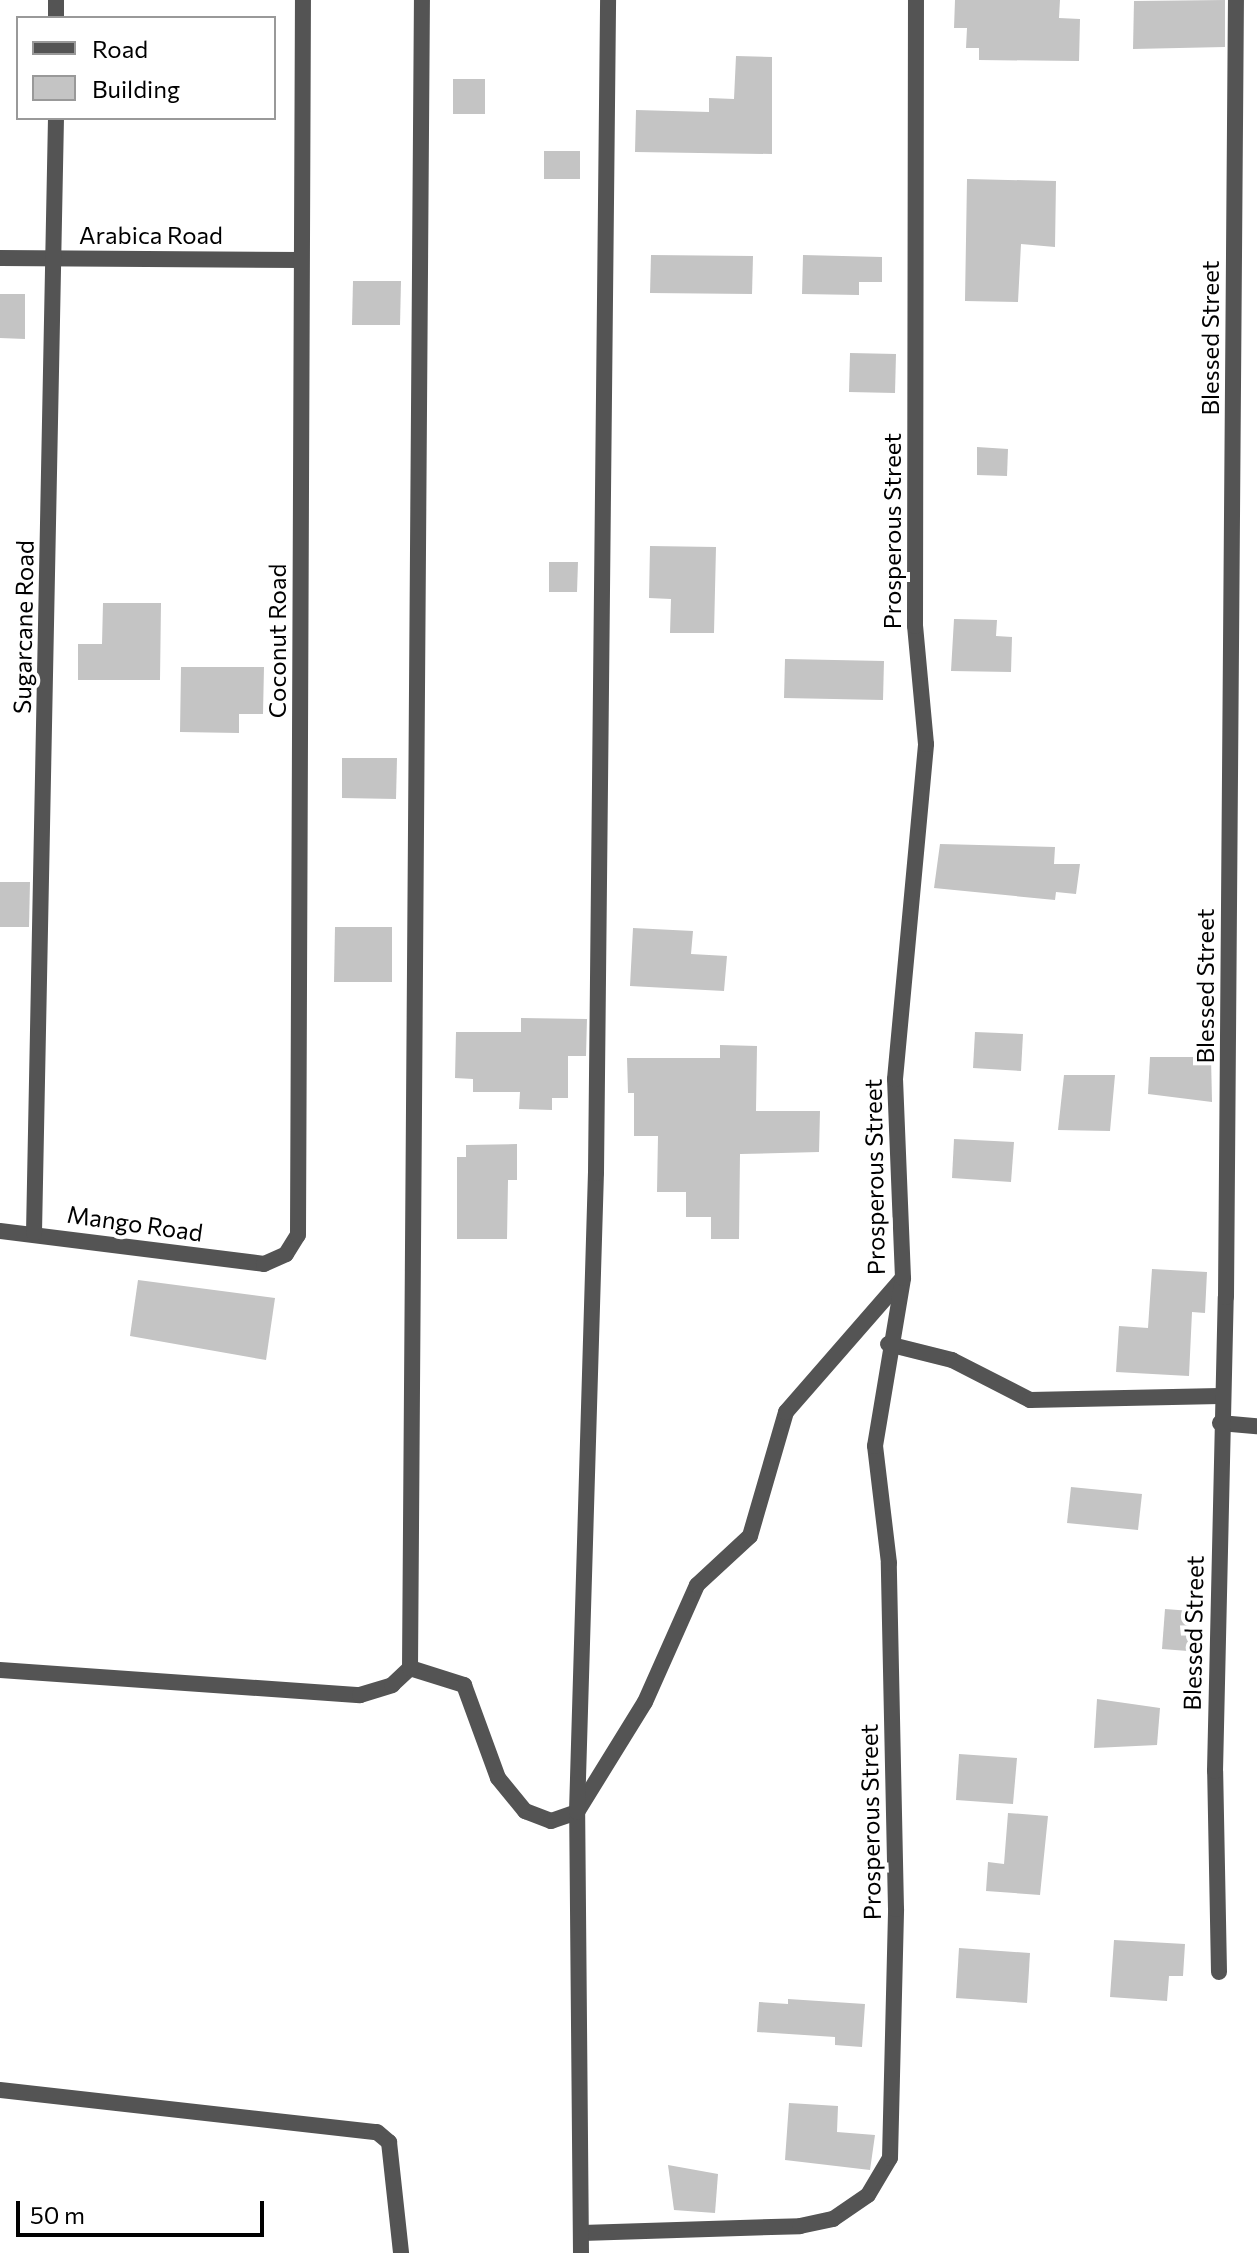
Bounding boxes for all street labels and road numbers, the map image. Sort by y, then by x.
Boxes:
street label: Arabica Road [79,221,223,249]
street label: Blessed Street [1196,260,1224,416]
street label: Prosperous Street [878,433,906,629]
street label: Sugarcane Road [7,540,39,714]
street label: Coconut Road [263,564,291,718]
street label: Blessed Street [1191,908,1219,1064]
street label: Prosperous Street [858,1079,890,1275]
street label: Mango Road [65,1199,205,1247]
street label: Blessed Street [1177,1555,1209,1711]
street label: Prosperous Street [854,1724,886,1920]

